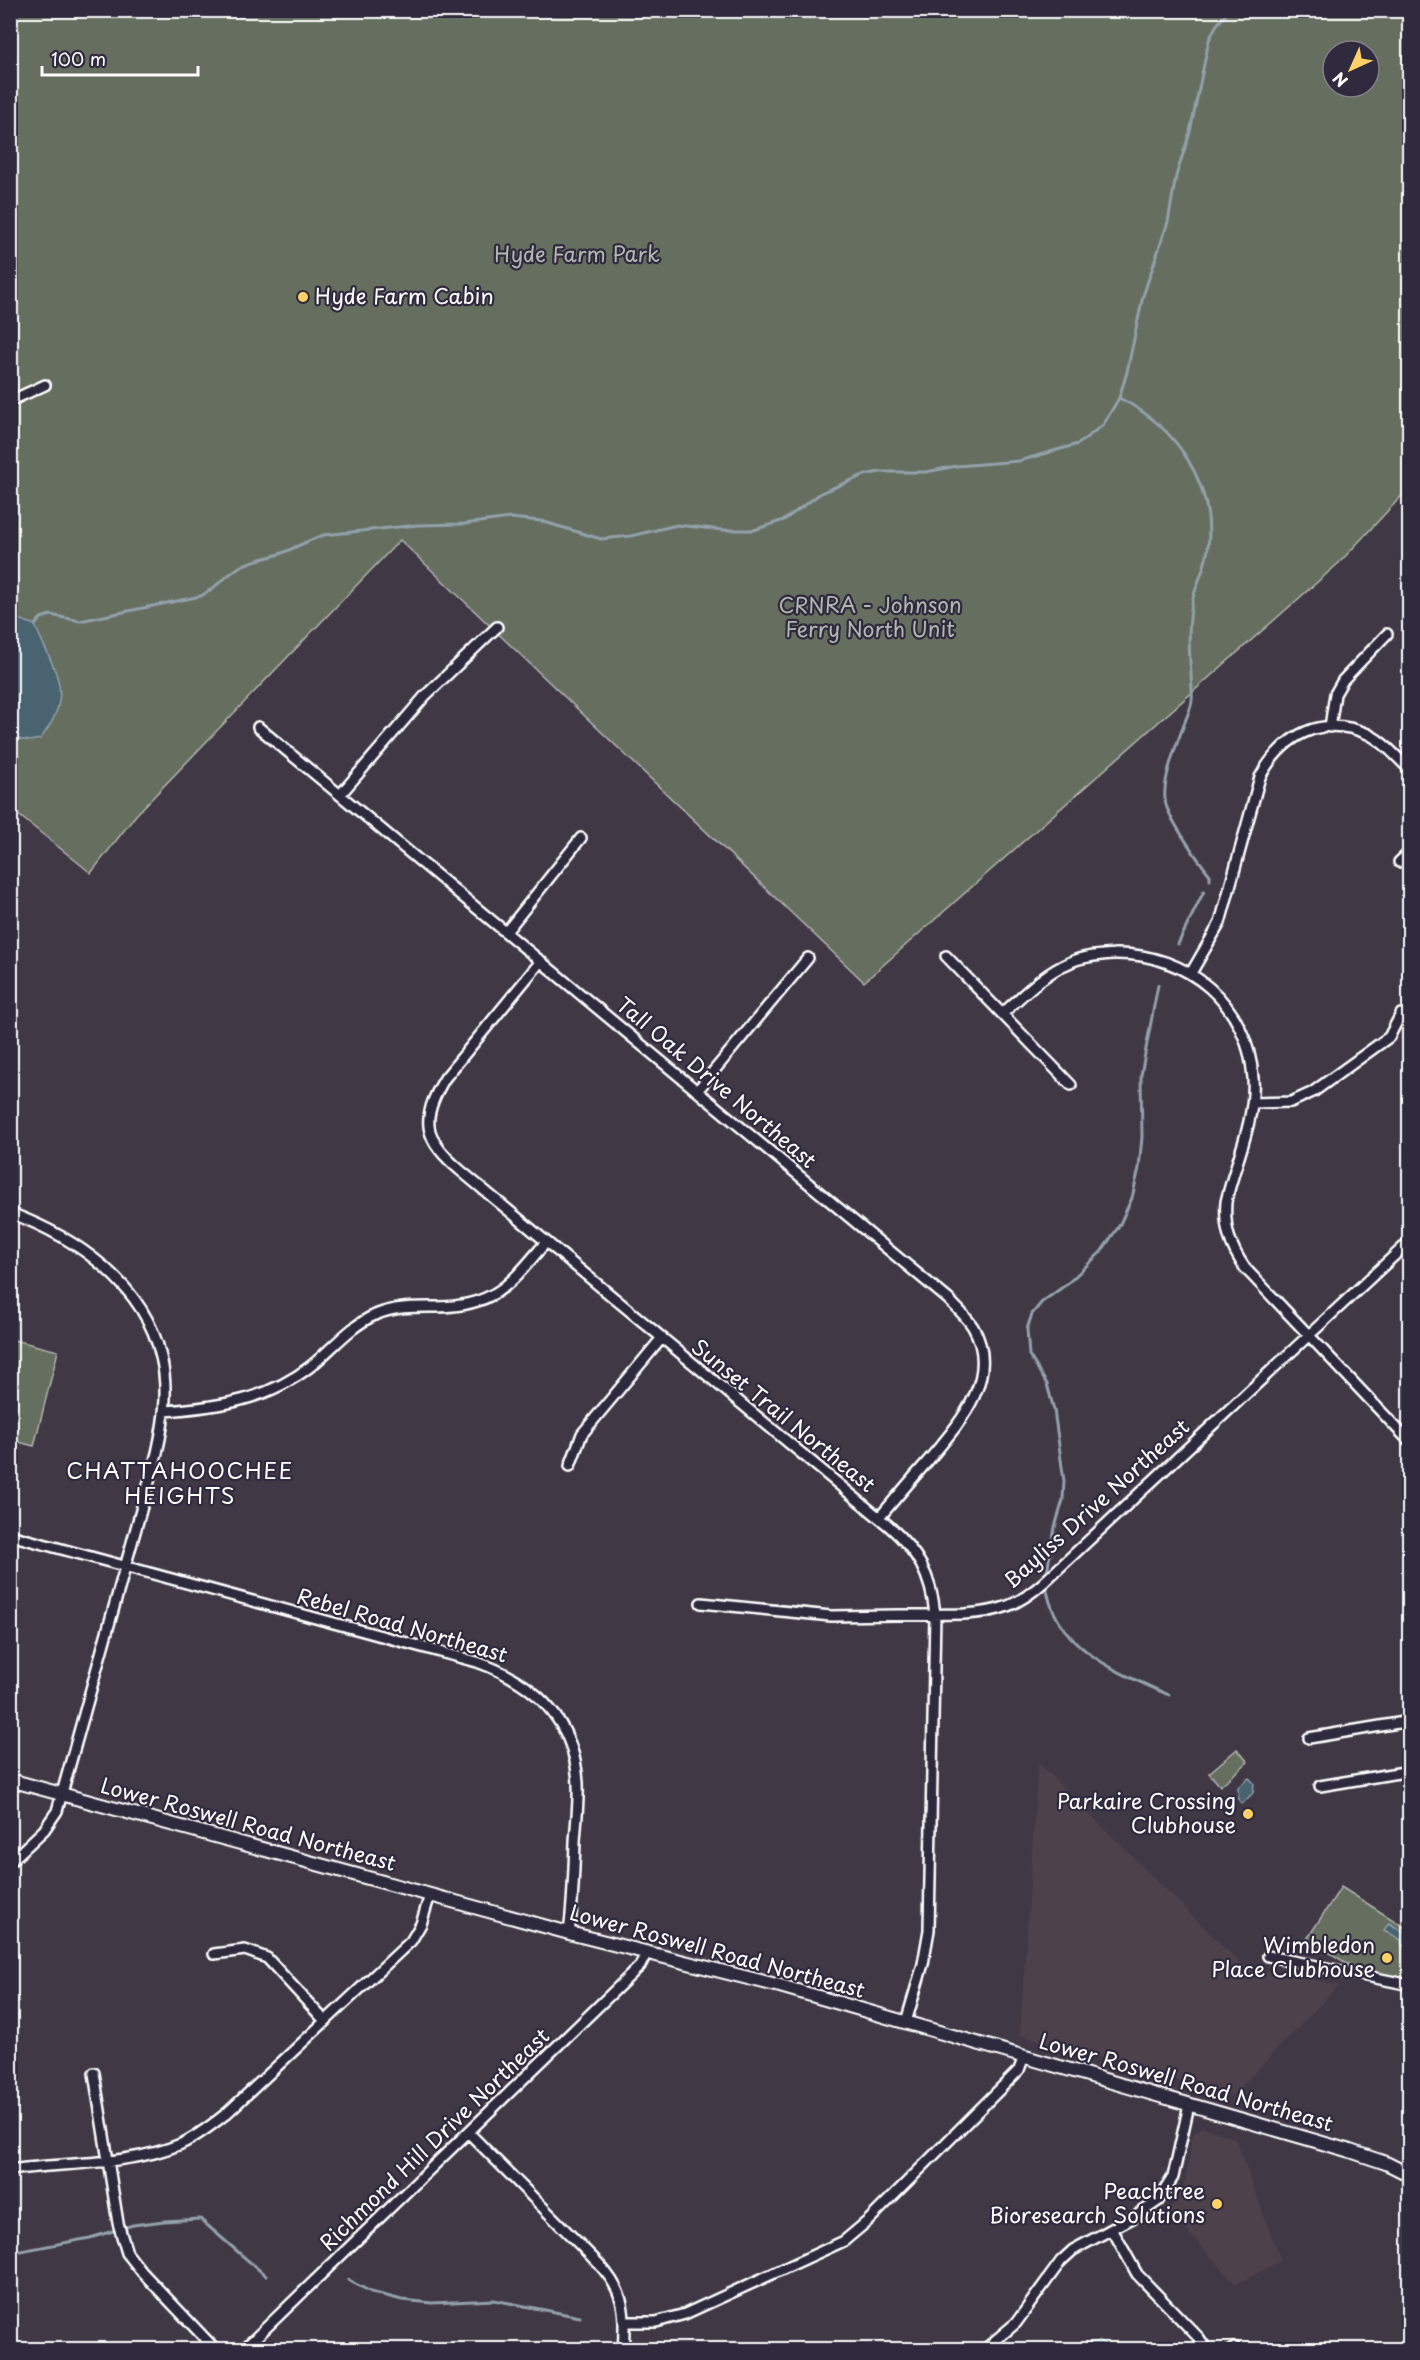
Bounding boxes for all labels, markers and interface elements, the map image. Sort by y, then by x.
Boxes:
scale bar [42,39,198,77]
north arrow [1321,39,1381,99]
text: 100 m [51,45,106,72]
text: N [1327,67,1353,93]
park label: Hyde Farm Park [494,237,660,269]
place label: Hyde Farm Cabin [315,279,494,311]
marker: Hyde Farm Cabin [296,290,310,304]
park label: CRNRA - Johnson Ferry North Unit [778,588,962,644]
street label: Tall Oak Drive Northeast [610,988,824,1175]
street label: Sunset Trail Northeast [685,1330,883,1499]
street label: Bayliss Drive Northeast [996,1410,1196,1595]
district label: CHATTAHOOCHEE HEIGHTS [66,1453,294,1511]
street label: Rebel Road Northeast [293,1579,512,1670]
street label: Lower Roswell Road Northeast [97,1768,400,1878]
place label: Parkaire Crossing Clubhouse [1057,1784,1236,1840]
marker: Parkaire Crossing Clubhouse [1241,1807,1255,1821]
street label: Lower Roswell Road Northeast [566,1895,869,2005]
place label: Wimbledon Place Clubhouse [1211,1928,1375,1984]
marker: Wimbledon Place Clubhouse [1380,1951,1394,1965]
street label: Richmond Hill Drive Northeast [311,2020,556,2257]
street label: Lower Roswell Road Northeast [1036,2024,1337,2138]
place label: Peachtree Bioresearch Solutions [989,2174,1205,2230]
marker: Peachtree Bioresearch Solutions [1210,2197,1224,2211]

